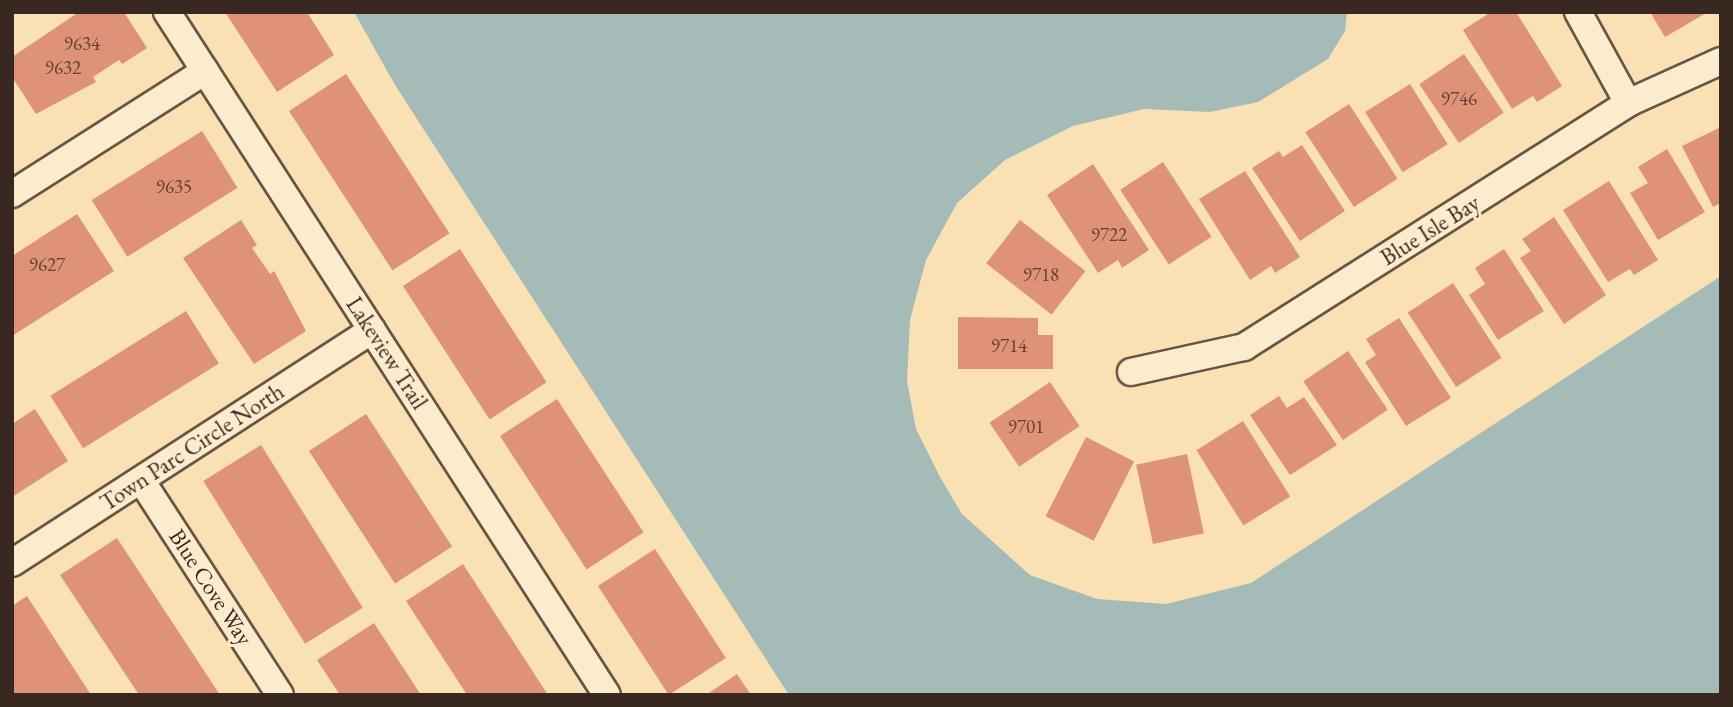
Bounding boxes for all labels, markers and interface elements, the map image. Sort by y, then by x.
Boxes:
house number: 9634 [64,33,100,55]
house number: 9632 [45,57,81,79]
house number: 9746 [1441,88,1477,110]
house number: 9635 [156,176,192,198]
street label: Blue Isle Bay [1375,189,1485,271]
house number: 9722 [1091,224,1127,246]
house number: 9627 [29,254,65,276]
house number: 9718 [1023,264,1059,286]
street label: Lakeview Trail [340,292,434,414]
house number: 9714 [991,335,1027,357]
street label: Town Parc Circle North [95,377,289,517]
house number: 9701 [1008,416,1044,438]
street label: Blue Cove Way [163,524,259,650]

